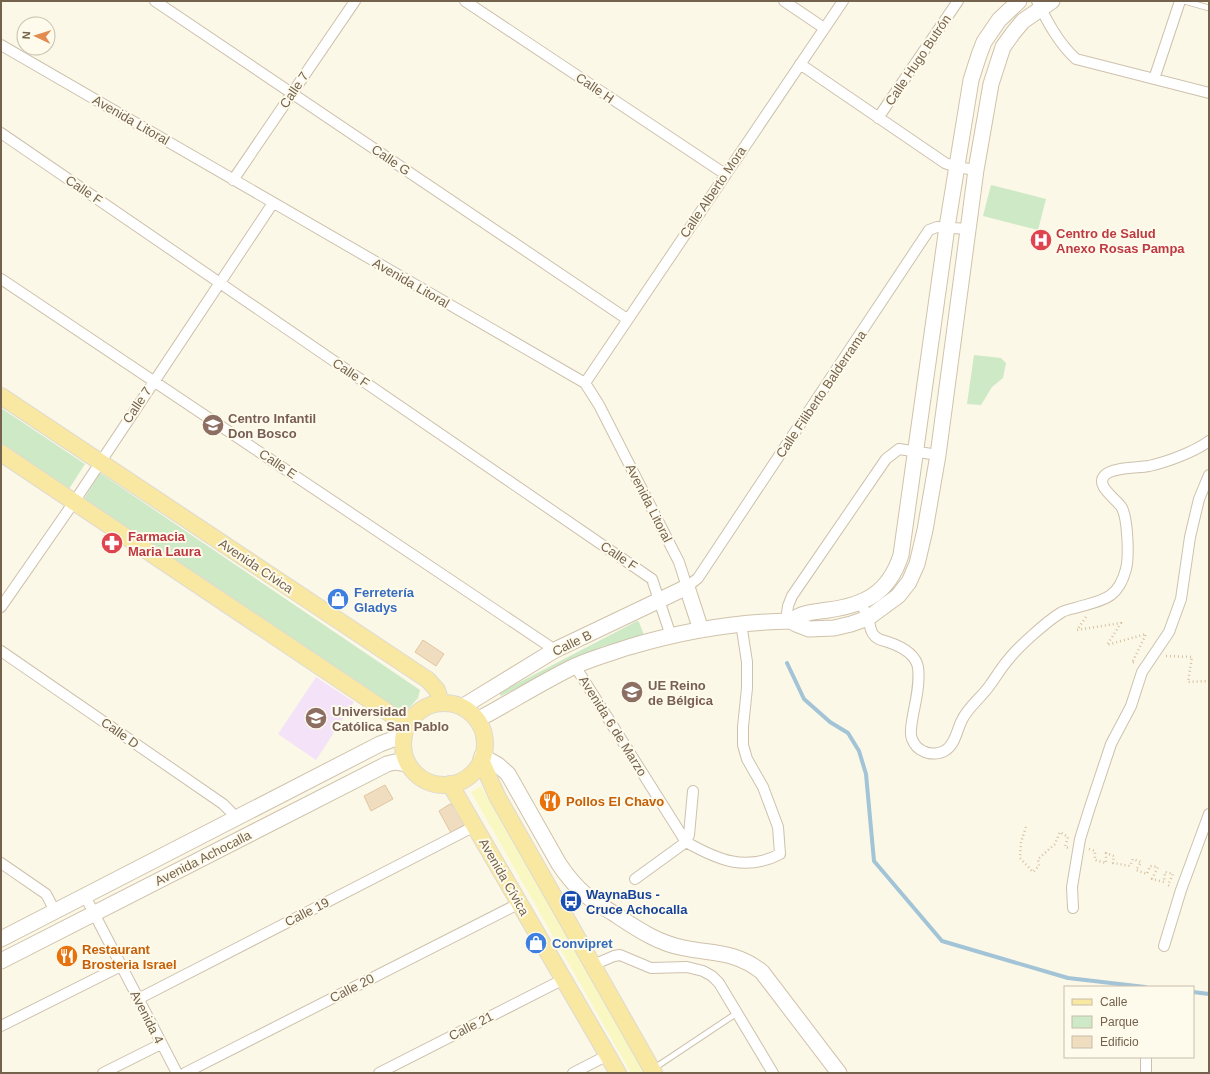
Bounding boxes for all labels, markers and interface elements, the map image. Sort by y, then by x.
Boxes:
street label: Calle Hugo Butrón [882,12,954,108]
north arrow [16,16,56,56]
text: N [20,31,32,40]
street label: Calle 7 [276,69,312,111]
street label: Calle H [573,70,617,106]
street label: Avenida Litoral [90,92,172,148]
street label: Calle G [369,142,413,178]
street label: Calle Alberto Mora [677,143,750,241]
street label: Calle F [63,172,105,208]
place label: Centro de Salud Anexo Rosas Pampa [1056,226,1185,256]
hospital icon: Centro de Salud Anexo Rosas Pampa [1028,227,1054,253]
street label: Avenida Litoral [370,255,452,311]
street label: Calle Filiberto Balderrama [773,327,870,460]
street label: Calle F [330,355,372,391]
street label: Calle 7 [119,384,155,426]
place label: Centro Infantil Don Bosco [228,411,316,441]
school or university icon: Centro Infantil Don Bosco [200,412,226,438]
street label: Calle E [256,446,300,482]
street label: Avenida Litoral [623,461,675,545]
place label: Farmacia Maria Laura [128,529,202,559]
pharmacy icon: Farmacia Maria Laura [99,530,125,556]
street label: Avenida Cívica [216,536,297,597]
street label: Calle F [598,538,640,574]
place label: Ferretería Gladys [354,585,415,615]
shop icon: Ferretería Gladys [325,586,351,612]
street label: Calle B [550,627,594,659]
street label: Avenida 6 de Marzo [576,673,650,779]
place label: UE Reino de Bélgica [648,678,714,708]
school or university icon: UE Reino de Bélgica [619,679,645,705]
place label: Universidad Católica San Pablo [332,704,449,734]
school or university icon: Universidad Católica San Pablo [303,705,329,731]
street label: Calle D [98,715,142,751]
restaurant icon: Pollos El Chavo [537,788,563,814]
place label: Pollos El Chavo [566,794,664,809]
street label: Avenida Achocalla [152,827,254,889]
street label: Avenida Cívica [476,836,532,919]
place label: WaynaBus - Cruce Achocalla [586,887,688,917]
bus stop icon: WaynaBus - Cruce Achocalla [558,888,584,914]
street label: Calle 19 [282,894,332,930]
shop icon: Convipret [523,930,549,956]
place label: Convipret [552,936,613,951]
place label: Restaurant Brosteria Israel [82,942,177,972]
restaurant icon: Restaurant Brosteria Israel [54,943,80,969]
street label: Calle 20 [327,970,377,1006]
legend [1064,986,1194,1058]
street label: Avenida 4 [127,988,167,1046]
text: Calle [1100,995,1128,1009]
street label: Calle 21 [446,1008,496,1044]
text: Parque [1100,1015,1139,1029]
text: Edificio [1100,1035,1139,1049]

